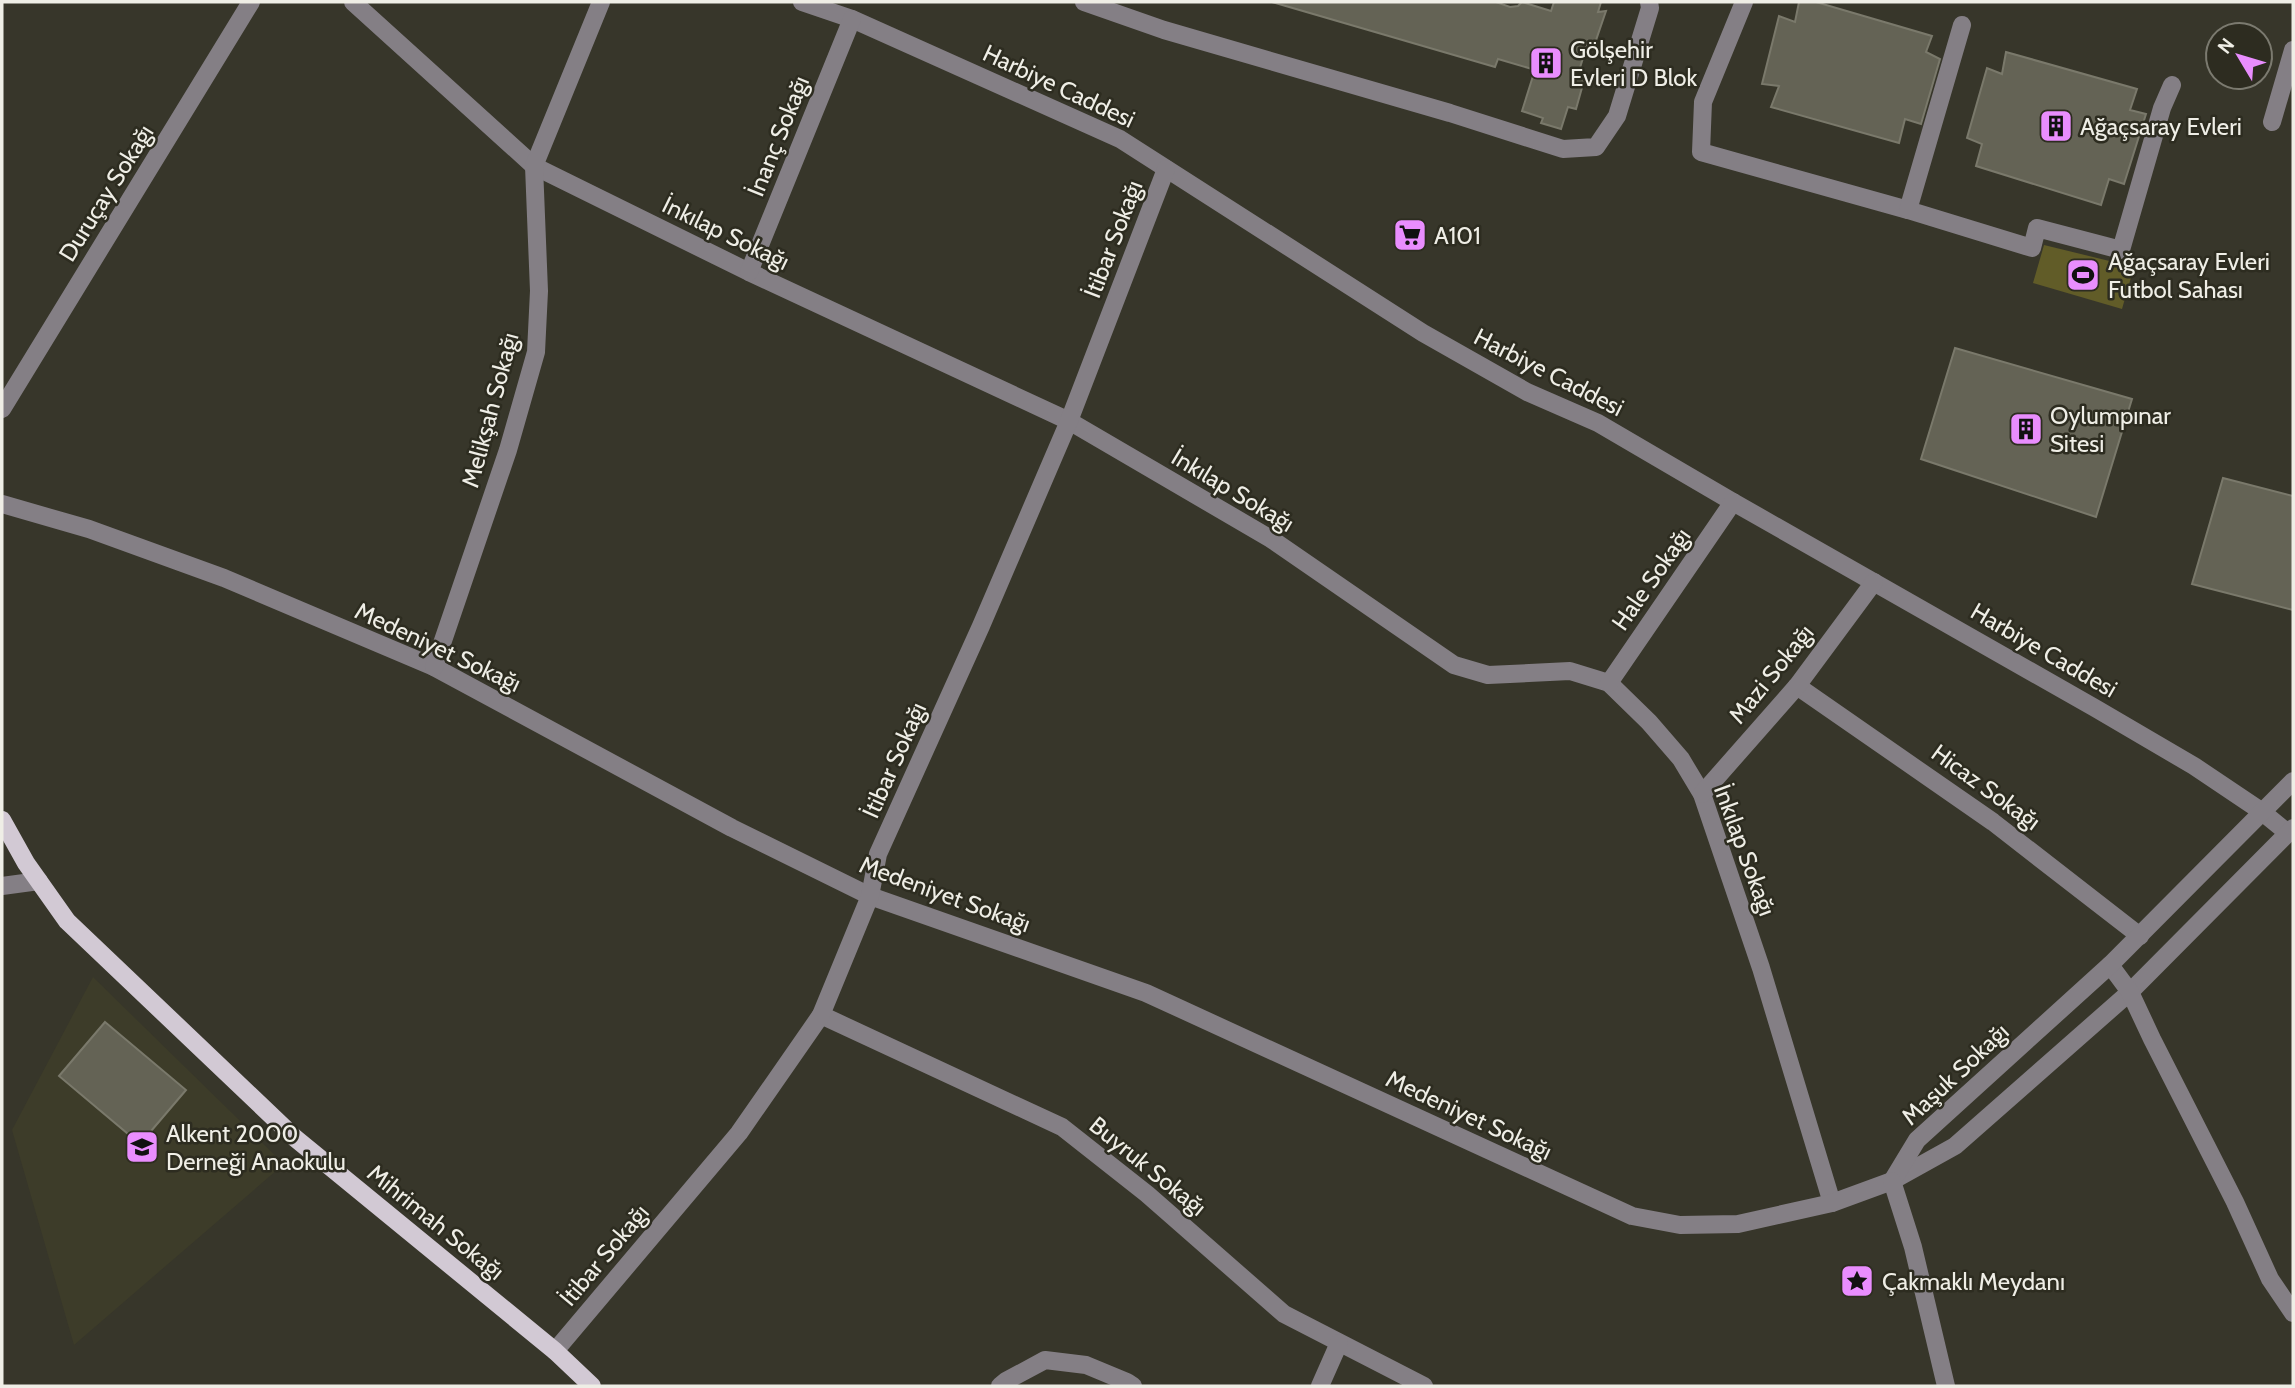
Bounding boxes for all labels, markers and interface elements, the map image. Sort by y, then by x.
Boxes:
north arrow [2204,21,2274,91]
text: N [2213,33,2239,58]
place label: Gölşehir Evleri D Blok [1570,35,1697,92]
street label: Harbiye Caddesi [979,38,1139,134]
building icon: Gölşehir Evleri D Blok [1527,44,1565,82]
street label: İnanç Sokağı [741,72,815,200]
building icon: Ağaçsaray Evleri [2037,107,2075,145]
place label: Ağaçsaray Evleri [2080,112,2242,141]
street label: Duruçay Sokağı [52,119,160,267]
street label: İtibar Sokağı [1077,176,1149,302]
street label: İnkılap Sokağı [658,190,794,276]
supermarket icon: A101 [1391,216,1429,254]
place label: A101 [1434,221,1481,250]
place label: Ağaçsaray Evleri Futbol Sahası [2108,247,2270,304]
sports icon: Ağaçsaray Evleri Futbol Sahası [2064,256,2102,294]
street label: Harbiye Caddesi [1469,322,1629,422]
street label: Melikşah Sokağı [455,329,525,491]
place label: Oylumpınar Sitesi [2050,401,2171,458]
building icon: Oylumpınar Sitesi [2007,410,2045,448]
street label: İnkılap Sokağı [1166,442,1300,538]
street label: Hale Sokağı [1605,522,1697,636]
street label: Medeniyet Sokağı [350,596,526,698]
street label: Harbiye Caddesi [1966,596,2122,704]
street label: Mazi Sokağı [1722,619,1820,729]
street label: İtibar Sokağı [856,698,932,822]
street label: Hicaz Sokağı [1926,738,2046,836]
street label: İnkılap Sokağı [1708,780,1782,920]
street label: Medeniyet Sokağı [856,850,1034,938]
street label: Maşuk Sokağı [1895,1017,2015,1131]
street label: Medeniyet Sokağı [1381,1064,1557,1166]
street label: Buyruk Sokağı [1084,1110,1212,1222]
place label: Alkent 2000 Derneği Anaokulu [166,1119,346,1176]
school or university icon: Alkent 2000 Derneği Anaokulu [123,1128,161,1166]
street label: Mihrimah Sokağı [362,1158,510,1286]
street label: İtibar Sokağı [553,1198,655,1312]
place icon: Çakmaklı Meydanı [1838,1262,1876,1300]
place label: Çakmaklı Meydanı [1882,1267,2065,1296]

